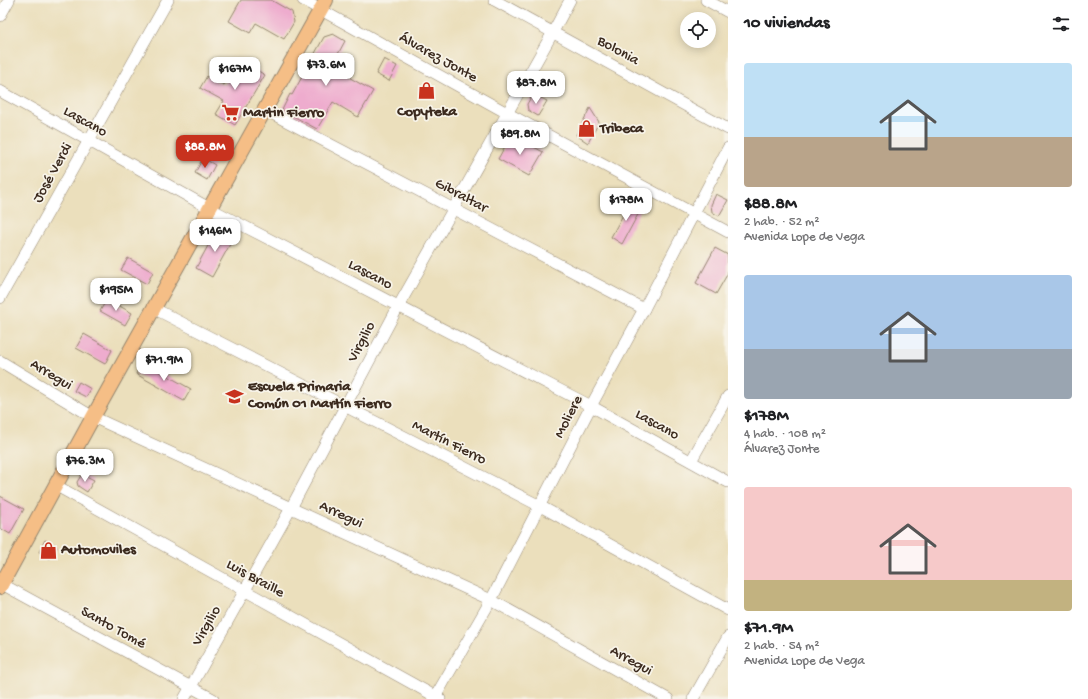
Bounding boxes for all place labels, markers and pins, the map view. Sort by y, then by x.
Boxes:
pin: $73.6M [293,53,359,87]
pin: $167M [207,57,263,91]
pin: $87.8M [503,71,569,105]
shop icon: Copyteka [417,81,437,101]
supermarket icon: Martin Fierro [220,103,240,123]
place label: Copyteka [396,103,457,121]
place label: Martin Fierro [243,104,324,122]
shop icon: Tribeca [577,119,597,139]
place label: Tribeca [599,120,644,138]
pin: $89.8M [487,122,553,156]
pin: $88.8M [172,135,238,169]
pin: $178M [598,188,654,222]
pin: $146M [187,219,243,253]
pin: $195M [88,278,144,312]
pin: $71.9M [131,348,197,382]
place label: Escuela Primaria Común 01 Martín Fierro [247,378,392,413]
school or university icon: Escuela Primaria Común 01 Martín Fierro [225,386,245,406]
pin: $76.3M [52,449,118,483]
shop icon: Automoviles [38,540,58,560]
place label: Automoviles [60,541,137,559]

